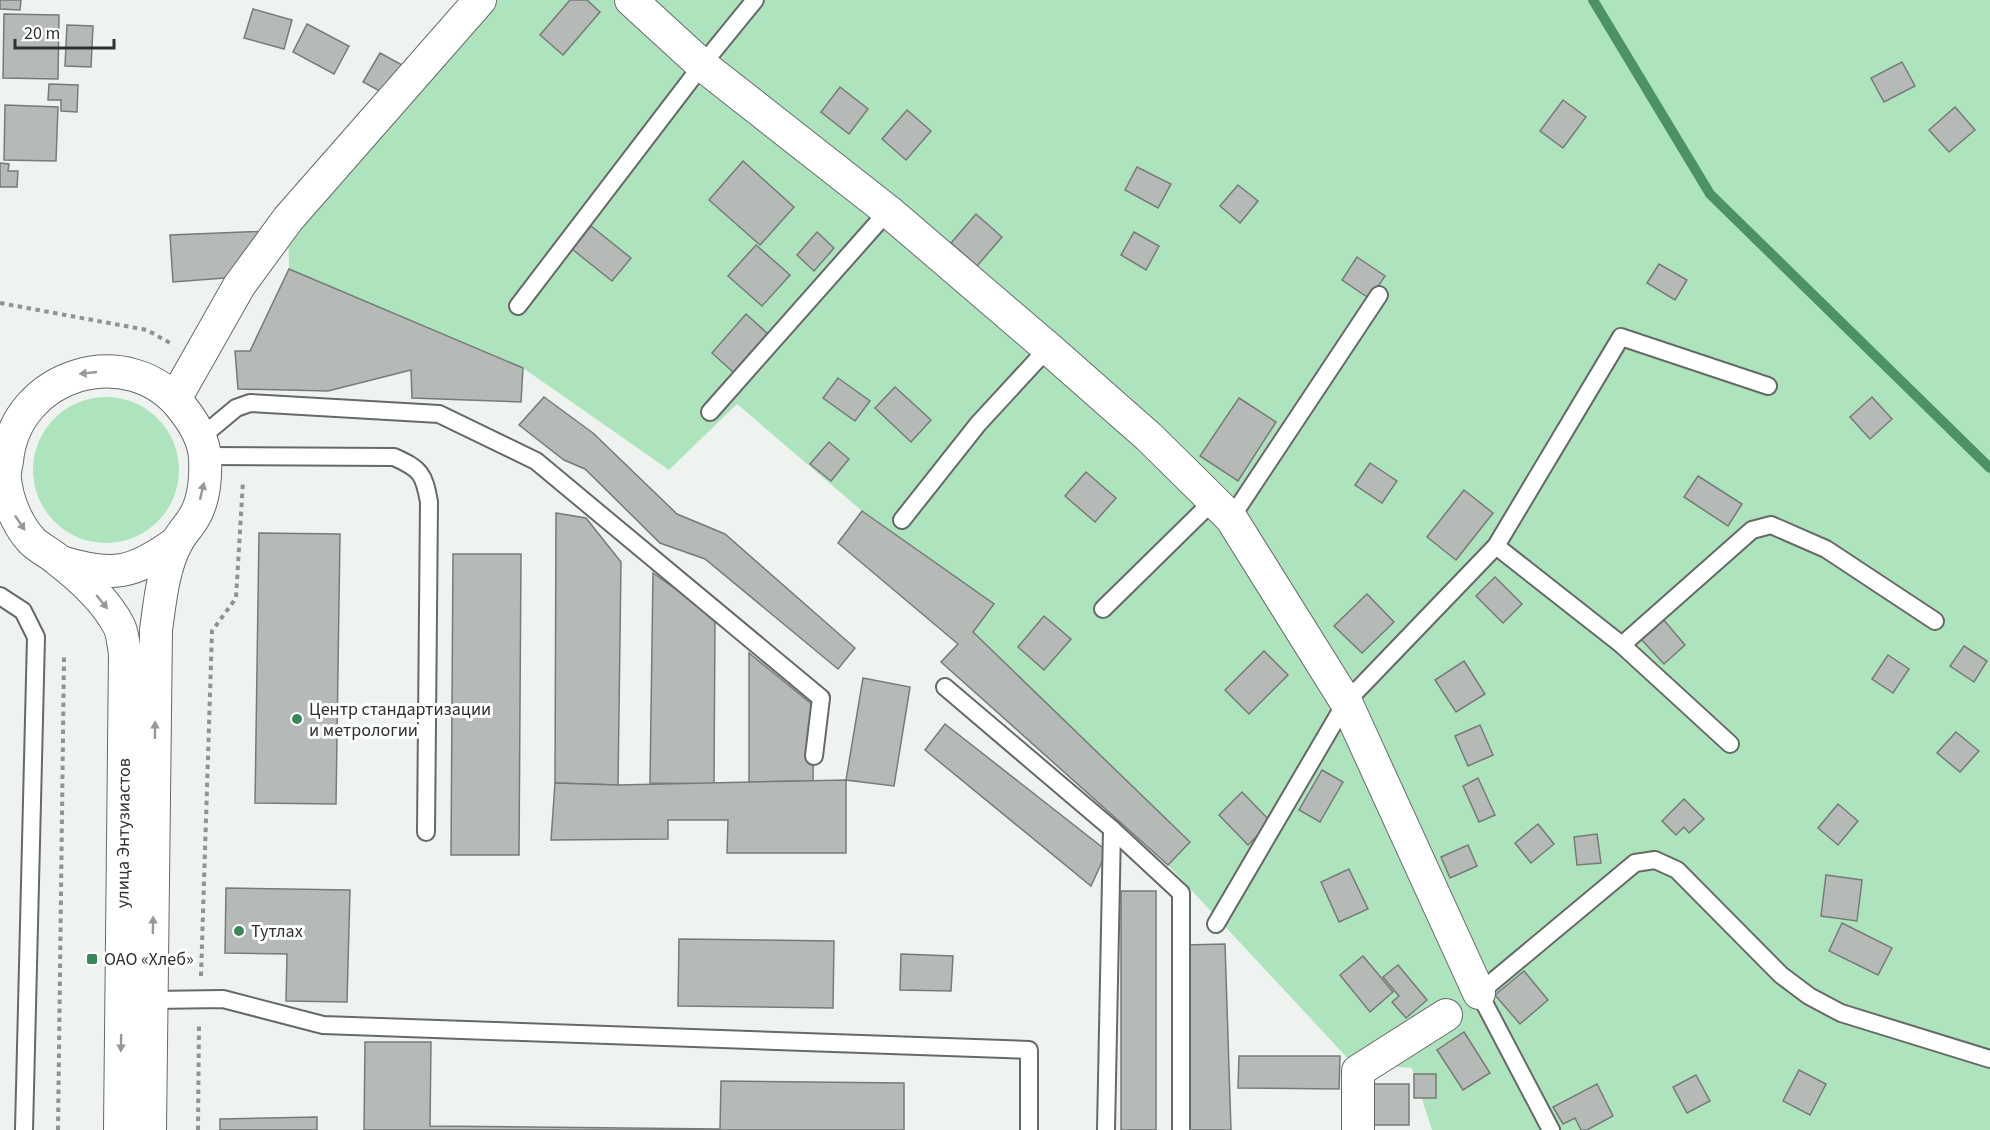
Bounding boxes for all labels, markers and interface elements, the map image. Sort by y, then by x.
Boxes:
scale bar [15,12,114,50]
text: 20 m [24,21,60,46]
one-way arrow [79,369,98,378]
one-way arrow [198,481,208,500]
one-way arrow [14,515,25,531]
one-way arrow [95,594,108,610]
place label: Центр стандартизации и метрологии [309,697,491,743]
marker: Центр стандартизации и метрологии [290,712,304,726]
one-way arrow [150,720,159,739]
street label: улица Энтузиастов [110,758,136,908]
one-way arrow [148,915,157,934]
place label: Тутлах [251,919,303,944]
marker: Тутлах [232,924,246,938]
place label: ОАО «Хлеб» [104,947,194,972]
marker: ОАО «Хлеб» [85,952,99,966]
one-way arrow [116,1033,126,1052]

